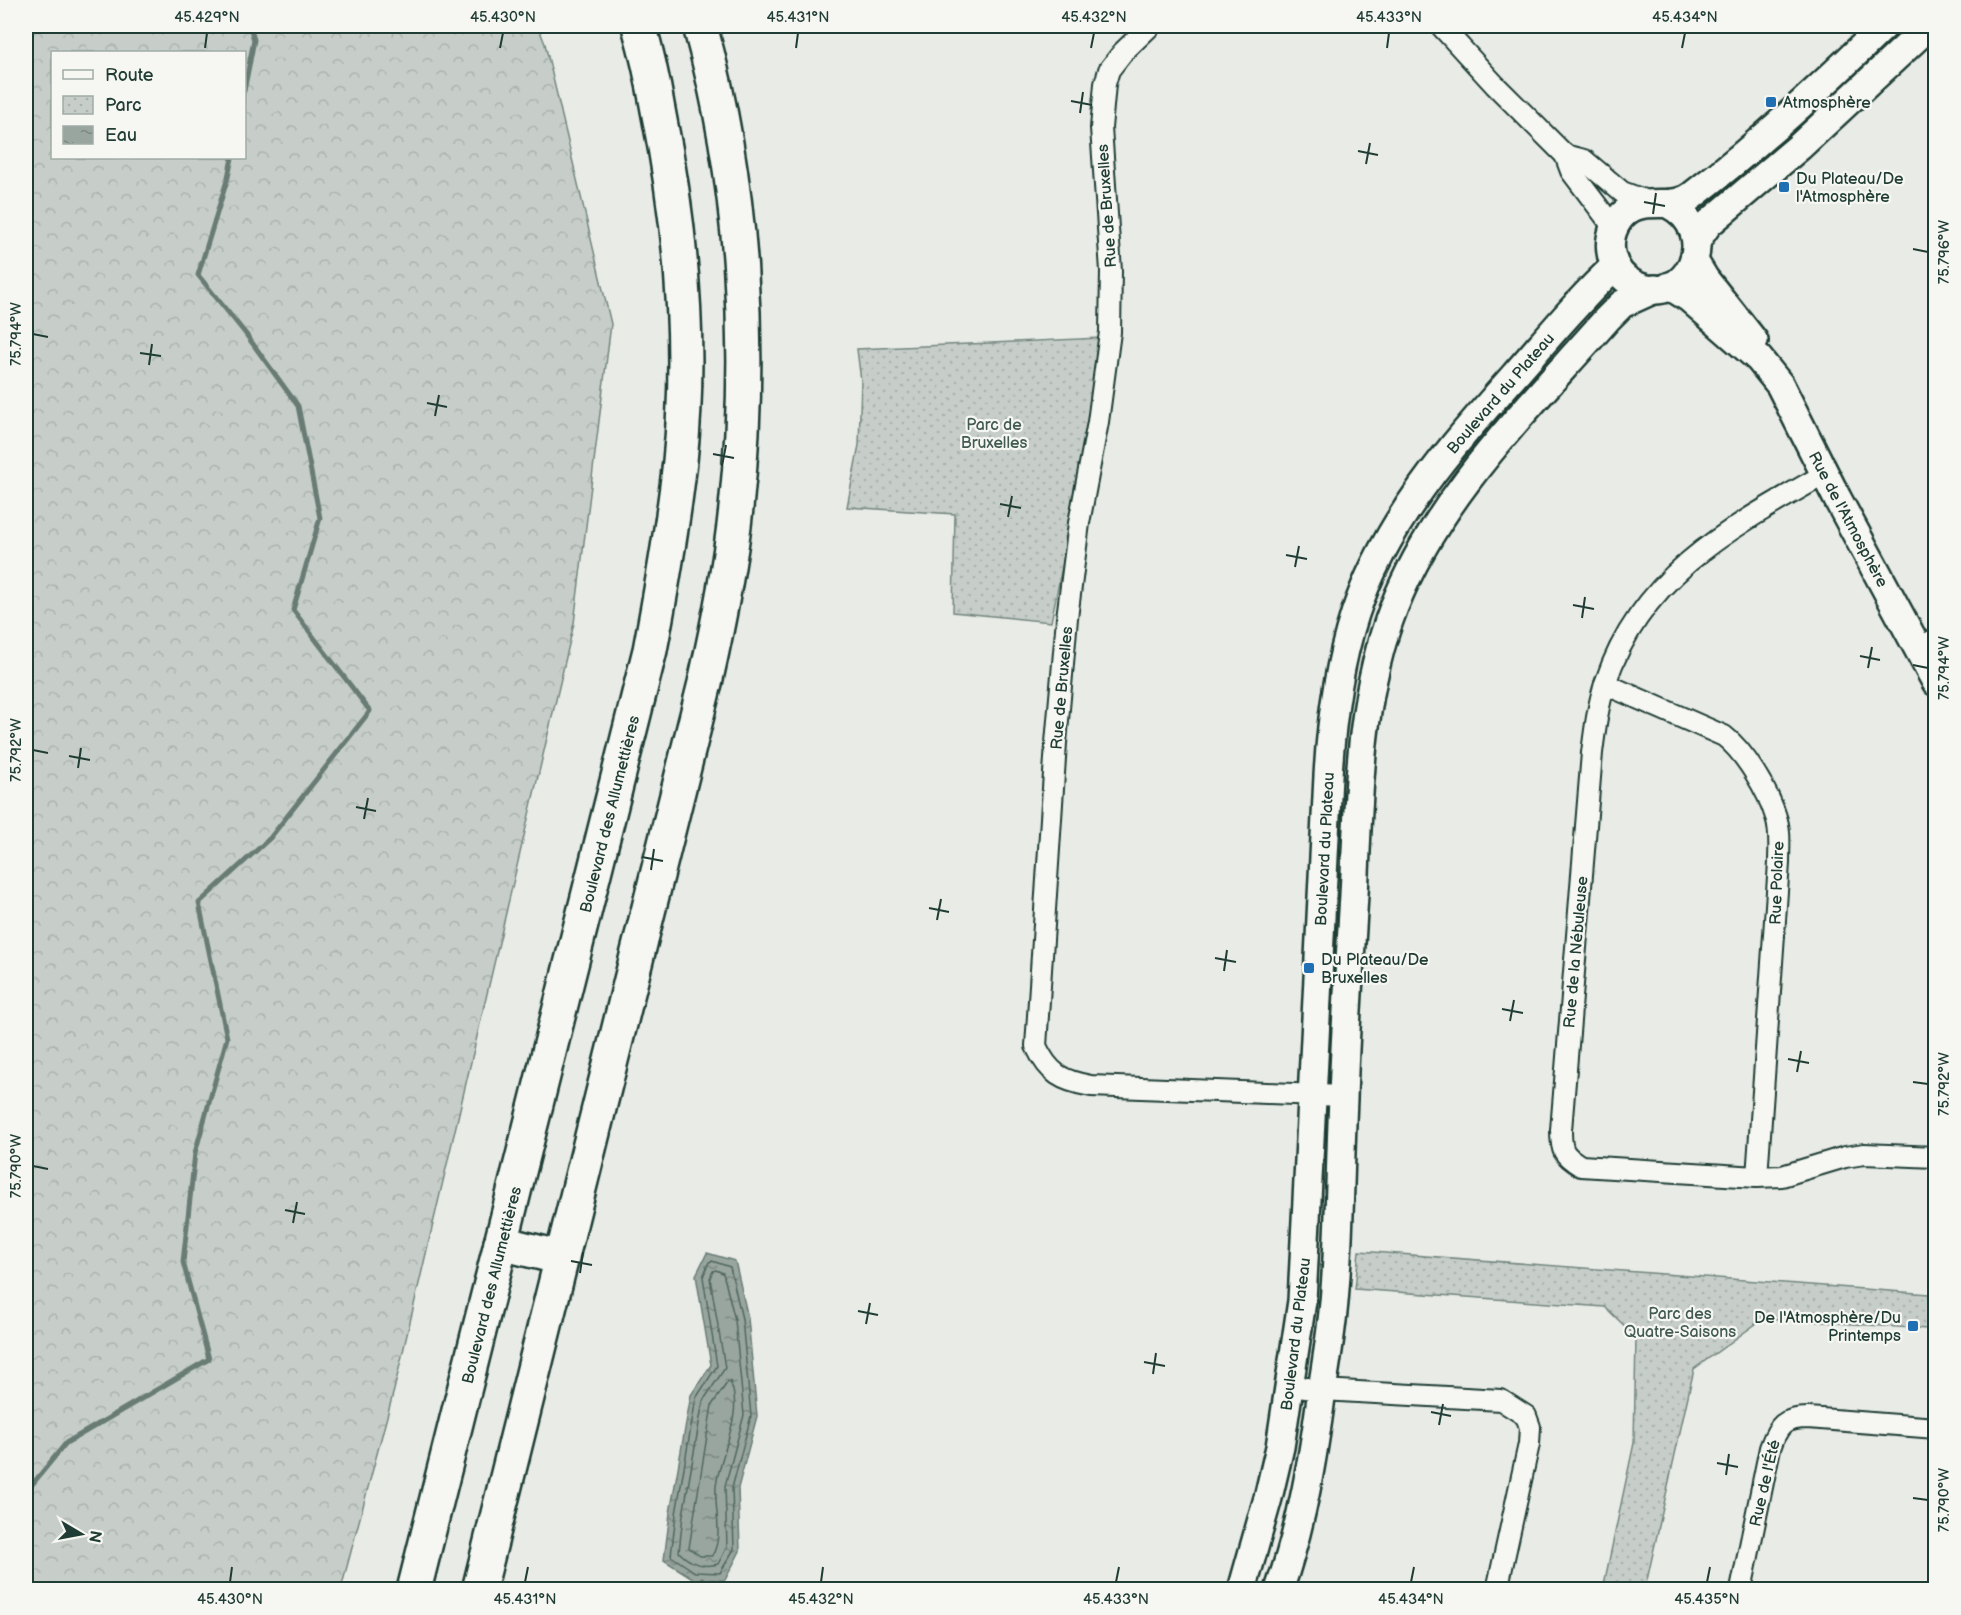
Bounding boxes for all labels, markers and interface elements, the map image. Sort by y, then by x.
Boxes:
text: 45.429°N [174,8,240,27]
text: 45.430°N [470,8,536,27]
text: 45.431°N [766,8,830,27]
text: 45.432°N [1061,8,1127,27]
text: 45.433°N [1356,8,1422,27]
text: 45.434°N [1652,8,1718,27]
legend [51,51,246,159]
text: Route [105,65,154,86]
place label: Atmosphère [1783,94,1871,113]
text: Parc [105,95,142,116]
marker: Atmosphère [1764,95,1778,109]
text: Eau [105,125,137,146]
street label: Rue de Bruxelles [1094,143,1121,268]
place label: Du Plateau/De l'Atmosphère [1796,170,1904,207]
marker: Du Plateau/De l'Atmosphère [1777,180,1791,194]
text: 75.796°W [1935,219,1954,284]
text: 75.794°W [7,302,26,366]
street label: Boulevard du Plateau [1443,330,1559,458]
park label: Parc de Bruxelles [961,416,1027,453]
street label: Rue de l'Atmosphère [1804,449,1892,591]
street label: Rue de Bruxelles [1048,626,1077,751]
text: 75.794°W [1935,636,1954,700]
street label: Boulevard des Allumettières [577,714,644,915]
text: 75.792°W [7,718,26,782]
street label: Boulevard du Plateau [1312,772,1339,926]
street label: Rue Polaire [1767,840,1788,925]
street label: Rue de la Nébuleuse [1560,875,1593,1029]
place label: Du Plateau/De Bruxelles [1321,951,1429,988]
marker: Du Plateau/De Bruxelles [1302,961,1316,975]
text: 75.792°W [1935,1052,1954,1116]
text: 75.790°W [7,1134,26,1198]
street label: Boulevard des Allumettières [459,1185,526,1386]
street label: Boulevard du Plateau [1278,1257,1315,1412]
park label: Parc des Quatre-Saisons [1624,1305,1736,1342]
place label: De l'Atmosphère/Du Printemps [1754,1309,1901,1346]
marker: De l'Atmosphère/Du Printemps [1906,1319,1920,1333]
street label: Rue de l'Été [1744,1437,1785,1529]
text: 75.790°W [1935,1468,1954,1532]
north arrow [51,1504,111,1564]
text: N [84,1529,105,1544]
text: 45.430°N [197,1590,263,1609]
text: 45.431°N [493,1590,557,1609]
text: 45.432°N [788,1590,854,1609]
text: 45.433°N [1083,1590,1149,1609]
text: 45.434°N [1378,1590,1444,1609]
text: 45.435°N [1674,1590,1740,1609]

